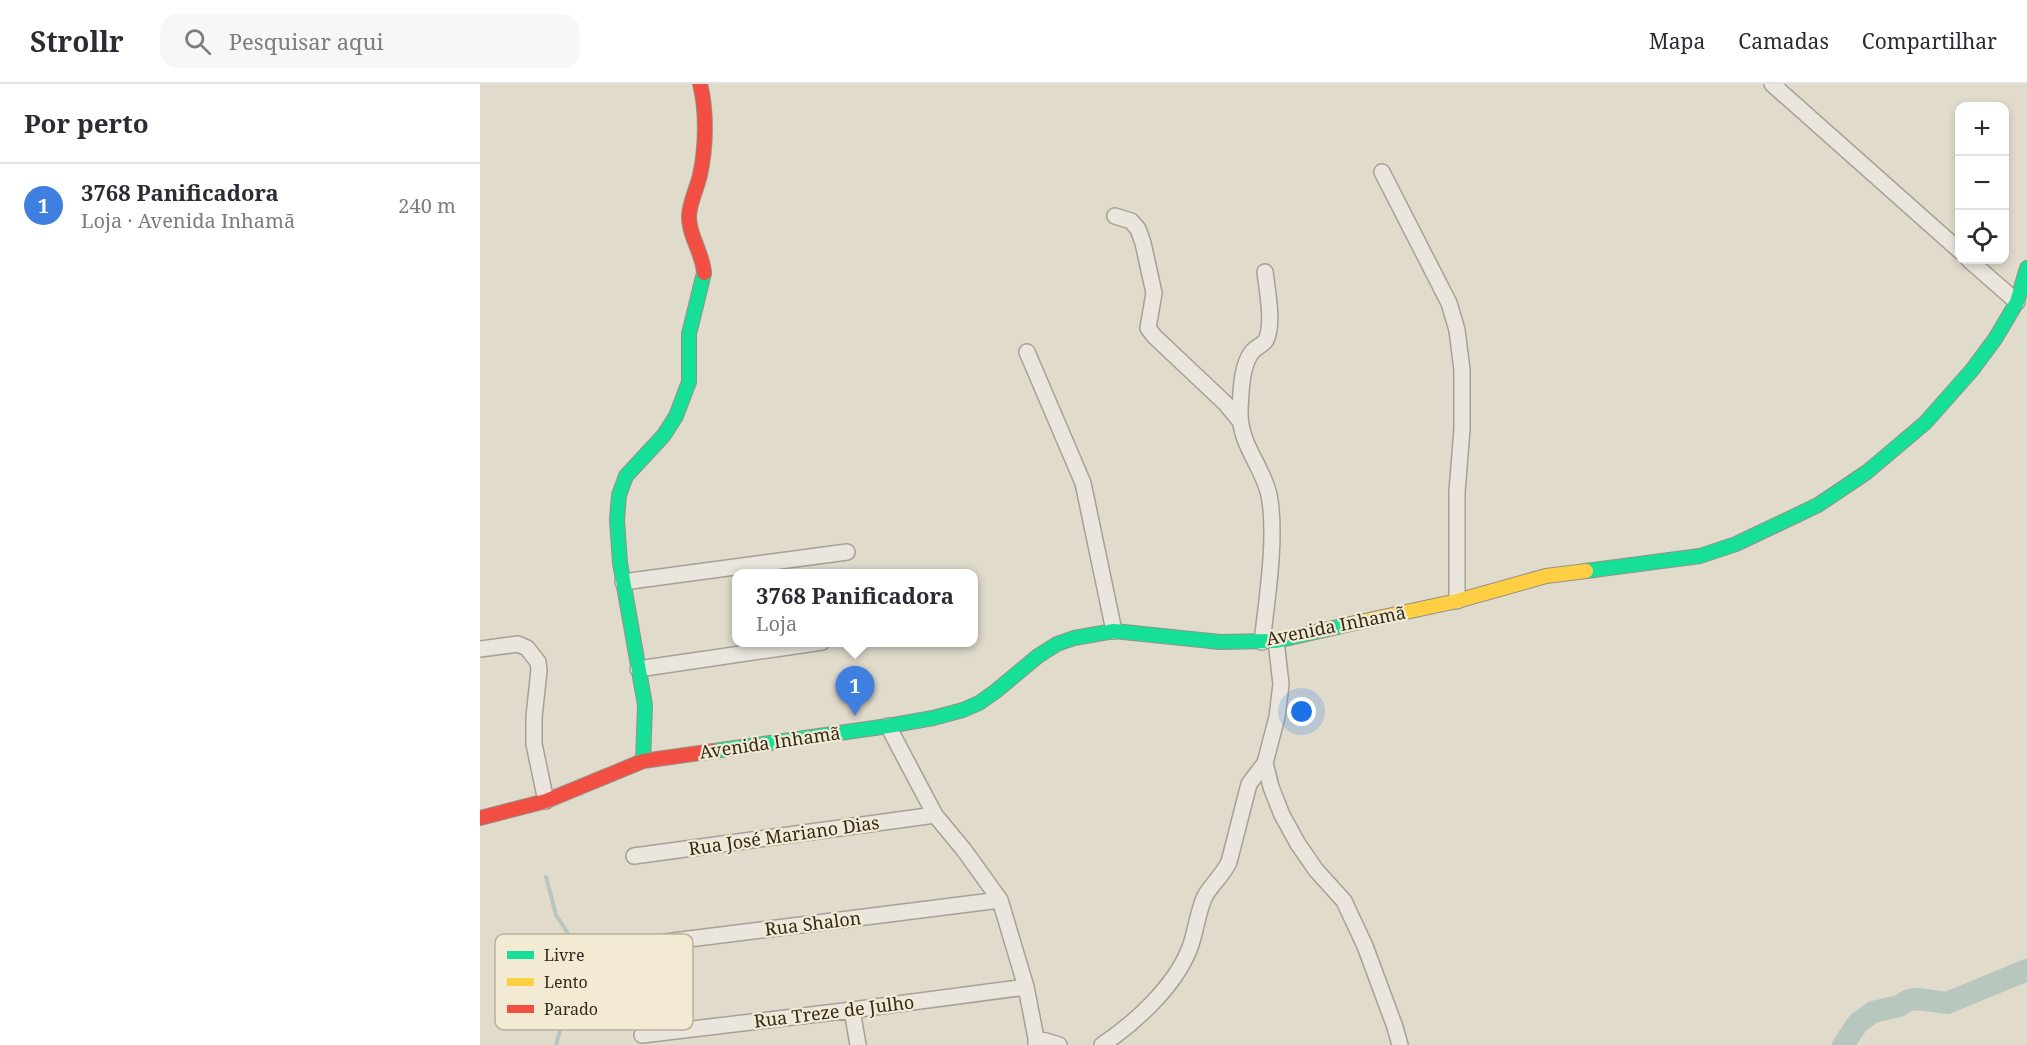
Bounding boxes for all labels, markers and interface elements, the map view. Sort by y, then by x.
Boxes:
search box [160,14,580,68]
text: Strollr [30,22,124,60]
icon: search [181,25,214,58]
text: Pesquisar aqui [229,26,384,56]
text: Mapa [1649,27,1705,55]
text: Camadas [1738,27,1829,55]
text: Compartilhar [1862,27,1997,55]
map controls [1955,102,2009,264]
button: + [1955,102,2009,156]
text: Por perto [24,105,149,141]
button: − [1955,156,2009,210]
text: 3768 Panificadora [81,177,279,207]
text: 1 [38,192,49,219]
text: 240 m [398,192,456,219]
text: Loja · Avenida Inhamã [81,207,295,234]
button: locate [1955,210,2009,264]
popup [732,569,978,647]
text: 3768 Panificadora [756,580,954,610]
street label: Avenida Inhamã [1264,600,1408,650]
text: Loja [756,610,797,637]
pin: 1 [836,666,874,716]
your location [1287,697,1316,726]
street label: Avenida Inhamã [698,720,842,764]
street label: Rua José Mariano Dias [687,810,881,860]
street label: Rua Shalon [763,905,863,941]
legend [495,934,693,1030]
text: Livre [544,944,584,966]
text: Lento [544,971,588,993]
street label: Rua Treze de Julho [752,989,915,1033]
text: Parado [544,998,598,1020]

